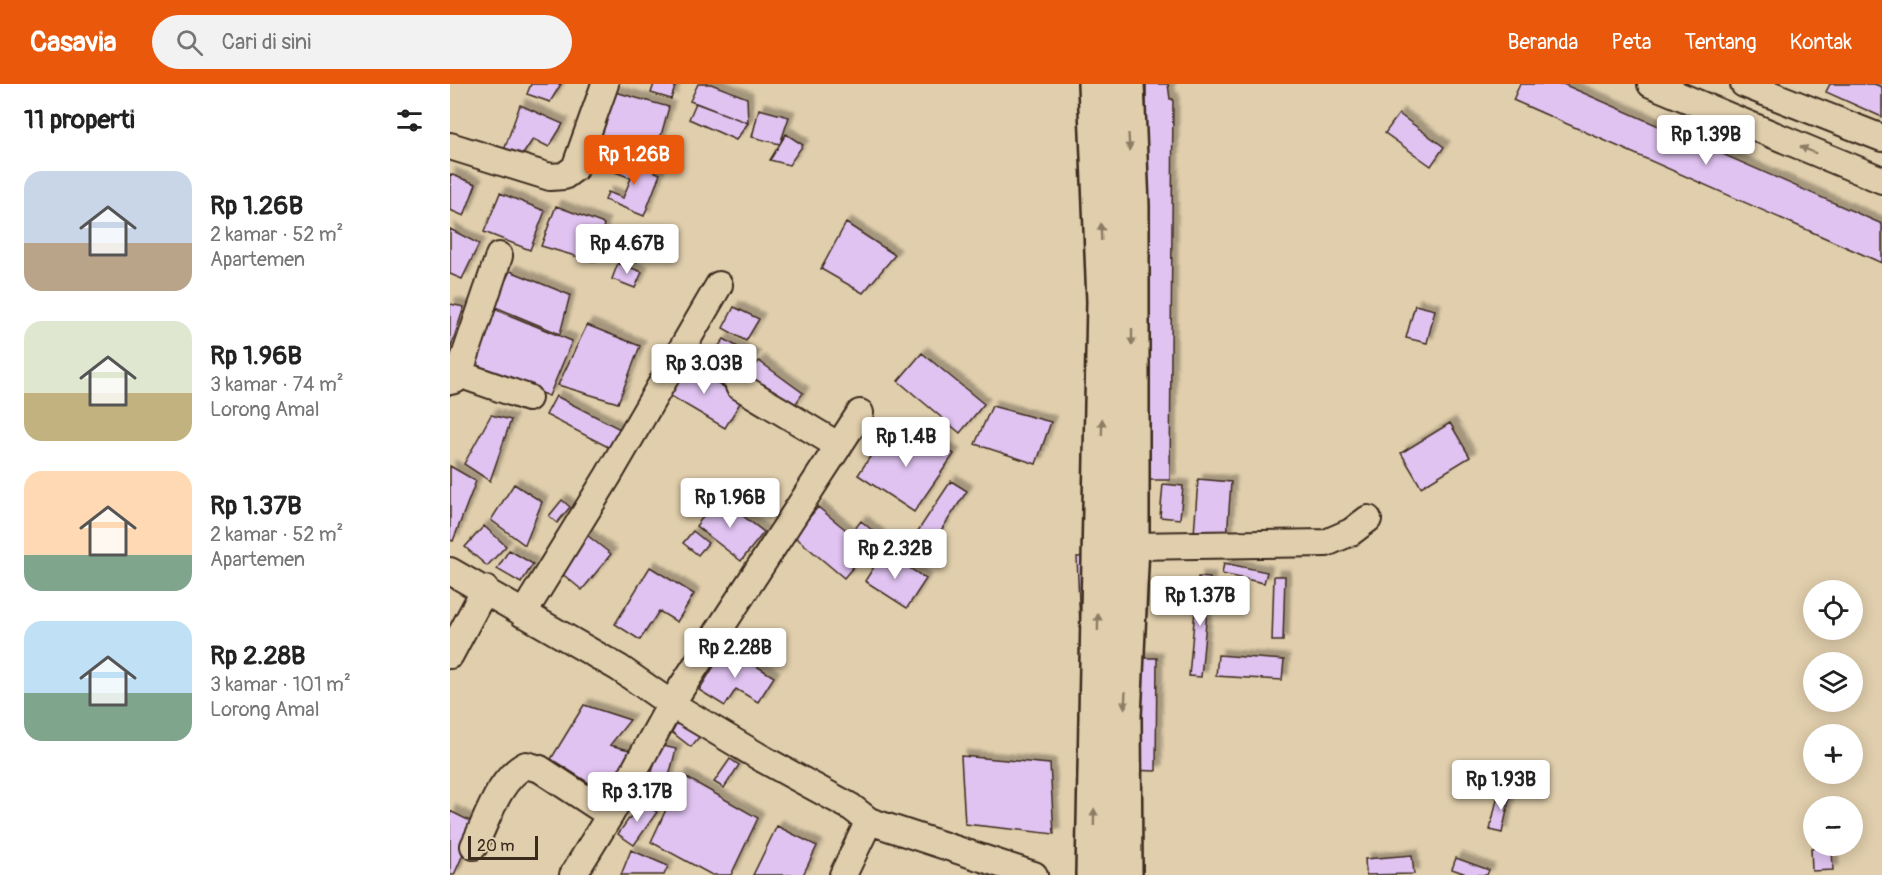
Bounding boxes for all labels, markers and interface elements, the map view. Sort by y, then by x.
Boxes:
search box [152,15,572,69]
text: Casavia [30,25,116,60]
icon: search [173,26,206,59]
text: Cari di sini [221,28,311,56]
text: Beranda [1508,29,1578,56]
text: Peta [1611,29,1652,56]
text: Tentang [1685,29,1757,56]
text: Kontak [1790,29,1852,56]
text: 11 properti [24,104,135,136]
icon: filters [393,104,426,137]
pin: Rp 1.39B [1644,115,1768,166]
text: Rp 1.39B [1671,122,1741,147]
one-way arrow [1125,133,1134,152]
pin: Rp 1.26B [572,135,696,186]
text: Rp 1.26B [598,142,670,167]
one-way arrow [1799,145,1817,155]
text: Rp 1.26B [210,190,303,222]
icon: home [72,195,144,267]
text: 2 kamar · 52 m² [210,222,343,247]
one-way arrow [1096,222,1106,241]
pin: Rp 4.67B [565,224,689,275]
text: Rp 4.67B [590,231,664,256]
text: Apartemen [210,247,305,272]
one-way arrow [1127,328,1137,347]
text: Rp 1.96B [210,340,302,372]
pin: Rp 3.03B [642,344,766,395]
icon: home [72,345,144,417]
text: Rp 3.03B [665,351,743,376]
text: 3 kamar · 74 m² [210,372,344,397]
text: Lorong Amal [210,397,319,422]
pin: Rp 1.4B [851,417,961,468]
one-way arrow [1097,417,1106,436]
text: Rp 1.4B [876,424,936,449]
pin: Rp 1.96B [668,478,792,529]
text: Rp 1.96B [695,485,765,510]
text: Rp 1.37B [210,490,302,522]
icon: home [72,495,144,567]
text: 2 kamar · 52 m² [210,522,343,547]
pin: Rp 2.32B [833,529,957,580]
text: Rp 2.32B [858,536,932,561]
text: Apartemen [210,547,305,572]
pin: Rp 1.37B [1138,576,1262,627]
map controls [1803,580,1863,856]
button: locate [1803,580,1863,640]
text: Rp 1.37B [1165,583,1235,608]
one-way arrow [1093,612,1103,631]
pin: Rp 2.28B [673,628,797,679]
text: Rp 2.28B [698,635,772,660]
text: Rp 2.28B [210,640,306,672]
icon: home [72,645,144,717]
button: layers [1803,652,1863,712]
text: 3 kamar · 101 m² [210,672,351,697]
one-way arrow [1120,691,1129,710]
text: Lorong Amal [210,697,319,722]
button: + [1803,724,1863,784]
pin: Rp 1.93B [1439,760,1563,811]
text: Rp 1.93B [1466,767,1536,792]
pin: Rp 3.17B [575,772,699,823]
text: Rp 3.17B [602,779,672,804]
button: − [1803,796,1863,856]
one-way arrow [1089,807,1099,826]
scale bar [468,833,538,860]
text: 20 m [477,836,515,856]

